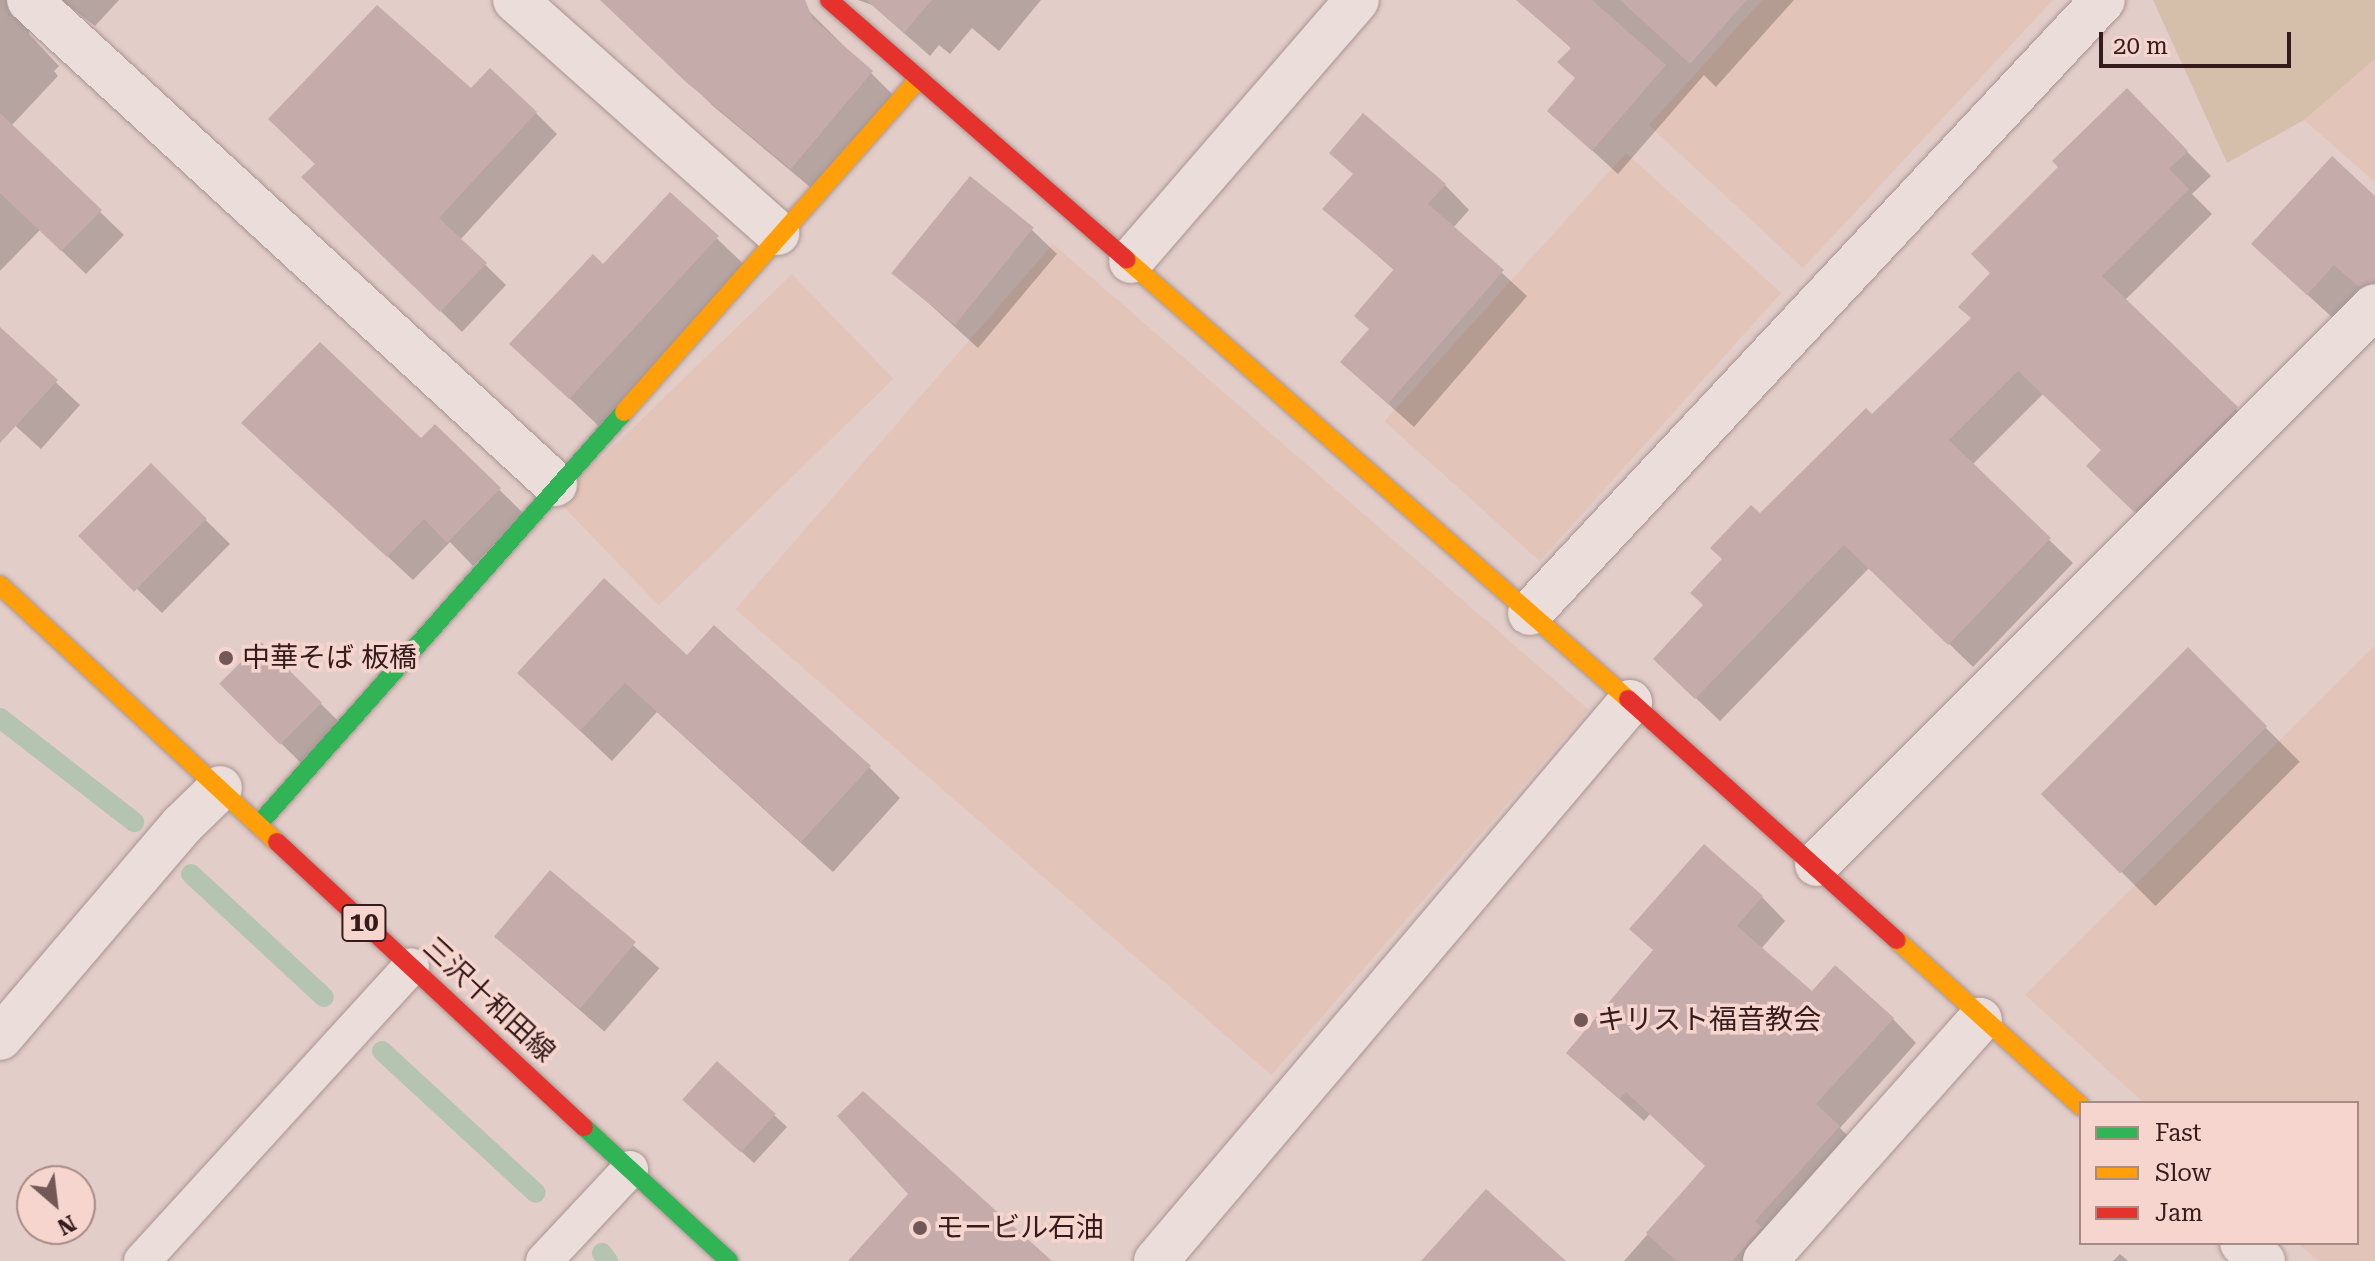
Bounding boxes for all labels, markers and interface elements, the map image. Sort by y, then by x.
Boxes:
scale bar [2103,16,2295,66]
text: 20 m [2113,32,2168,60]
place label: 中華そば 板橋 [242,641,417,675]
marker: 中華そば 板橋 [217,649,235,667]
road number: 10 [340,901,388,945]
street label: 三沢十和田線 [416,930,562,1070]
place label: キリスト福音教会 [1597,1003,1821,1037]
marker: キリスト福音教会 [1572,1011,1590,1029]
legend [2079,1101,2359,1245]
text: Fast [2155,1119,2202,1147]
text: Slow [2155,1159,2211,1187]
north arrow [16,1165,96,1245]
text: Jam [2155,1199,2203,1227]
text: N [53,1210,80,1240]
place label: モービル石油 [936,1211,1104,1245]
marker: モービル石油 [911,1219,929,1237]

